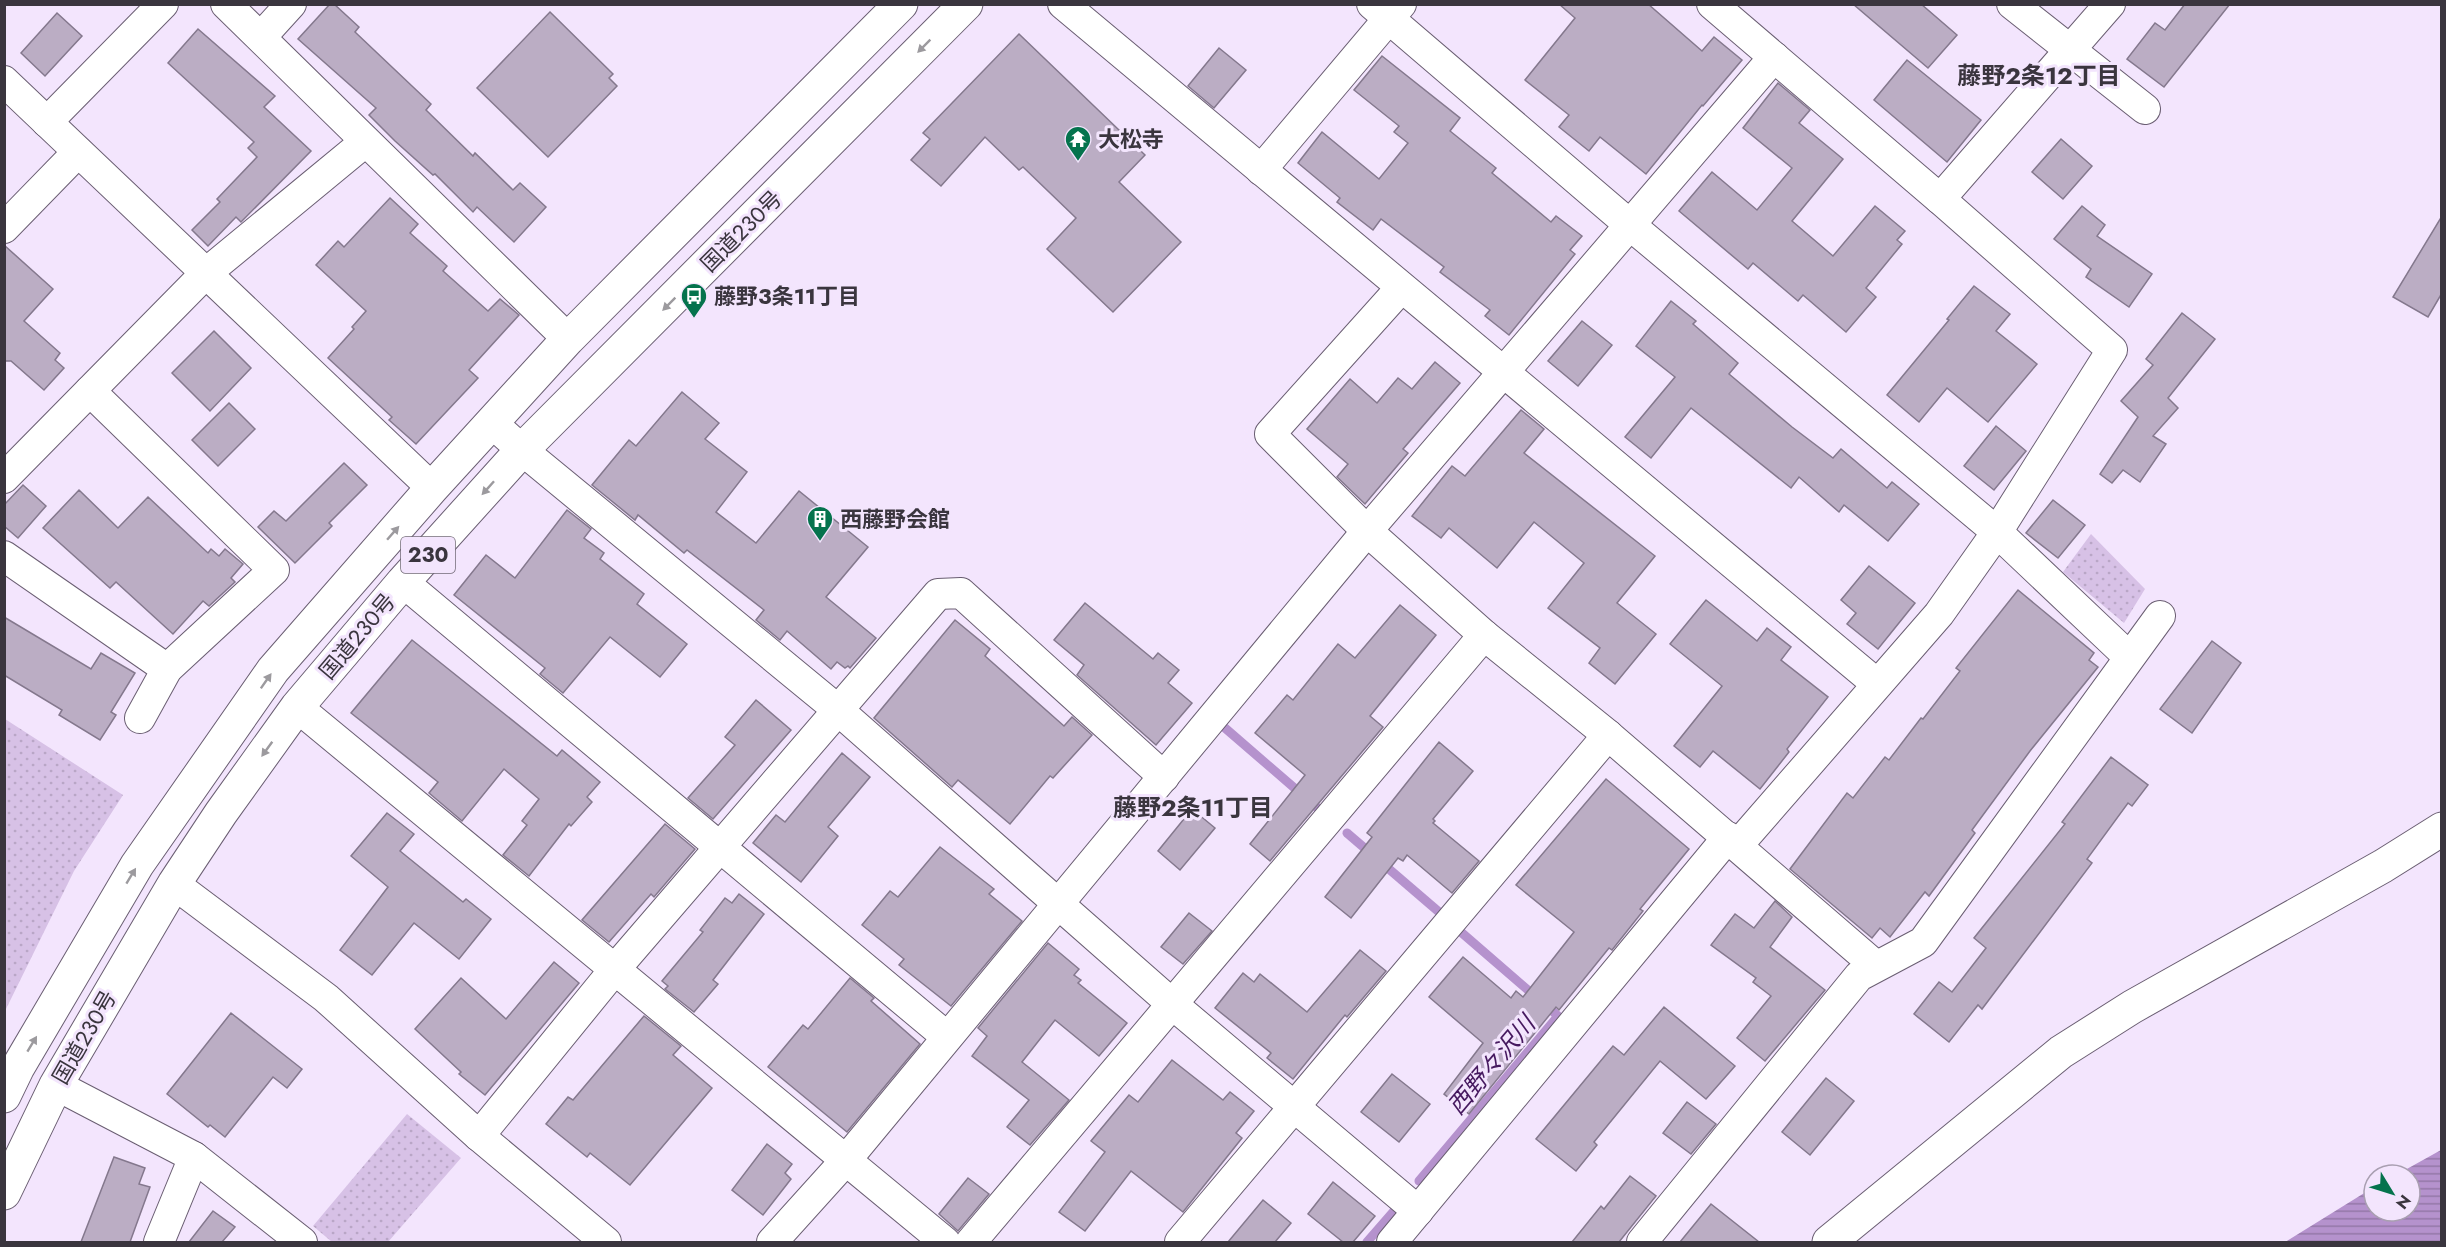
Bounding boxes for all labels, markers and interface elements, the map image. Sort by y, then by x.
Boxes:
one-way arrow [918,39,932,53]
district label: 藤野2条12丁目 [1957,58,2121,93]
place label: 大松寺 [1098,123,1164,155]
temple icon: 大松寺 [1063,124,1093,162]
street label: 国道230号 [693,183,789,279]
place label: 藤野3条11丁目 [714,280,860,312]
bus stop icon: 藤野3条11丁目 [679,281,709,319]
one-way arrow [662,296,676,310]
one-way arrow [482,480,495,495]
place label: 西藤野会館 [840,503,950,535]
building icon: 西藤野会館 [805,504,835,542]
one-way arrow [386,525,399,541]
road number: 230 [401,537,455,573]
street label: 国道230号 [311,586,403,686]
one-way arrow [260,673,271,689]
one-way arrow [261,740,273,756]
district label: 藤野2条11丁目 [1113,790,1273,825]
one-way arrow [125,868,136,884]
street label: 国道230号 [44,984,124,1090]
water label: 西野々沢川 [1439,1005,1545,1122]
one-way arrow [26,1036,37,1052]
north arrow [2362,1163,2422,1223]
text: N [2390,1190,2416,1214]

